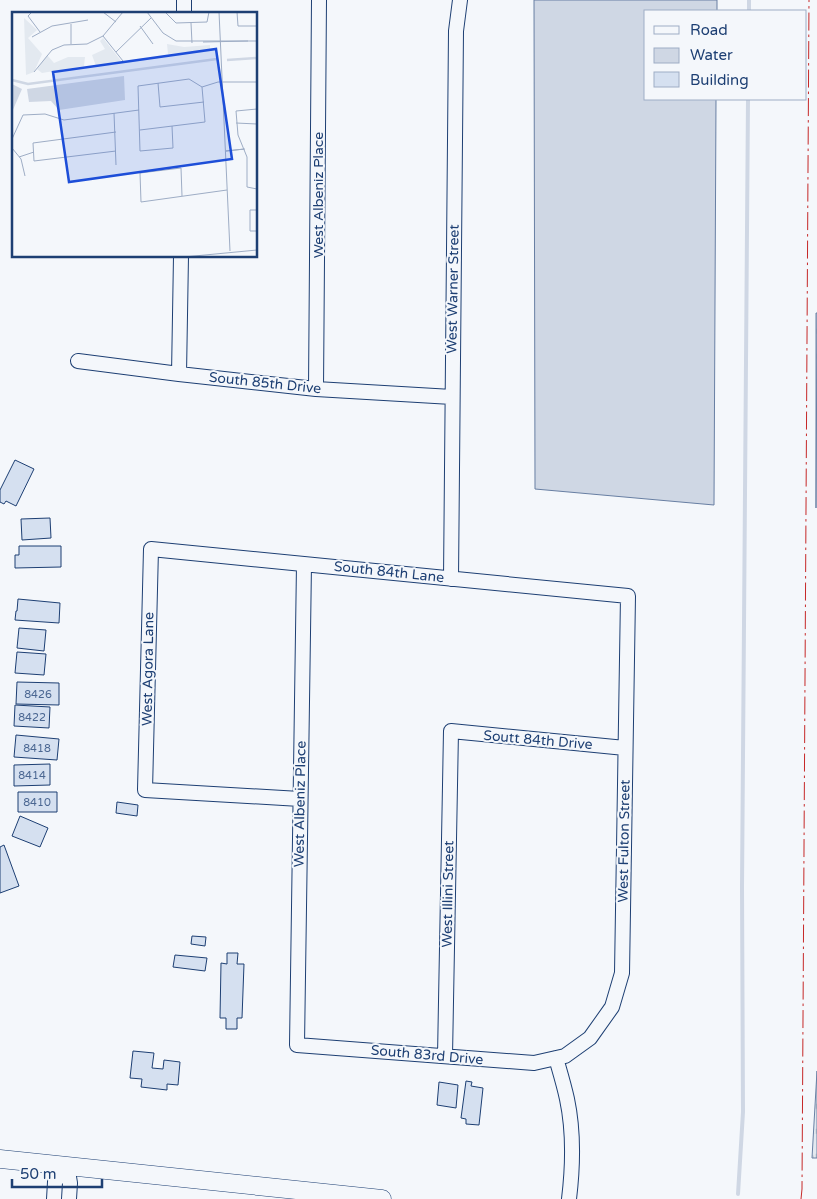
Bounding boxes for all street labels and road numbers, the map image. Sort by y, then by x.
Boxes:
street label: West Albeniz Place [310,132,327,258]
street label: West Warner Street [443,224,463,354]
street label: South 85th Drive [208,369,322,397]
street label: South 84th Lane [333,558,445,586]
street label: West Agora Lane [139,612,157,726]
street label: Soutt 84th Drive [483,727,593,753]
street label: West Albeniz Place [290,741,310,867]
street label: West Fulton Street [614,779,634,903]
street label: West Illini Street [439,840,457,948]
street label: South 83rd Drive [370,1042,484,1068]

